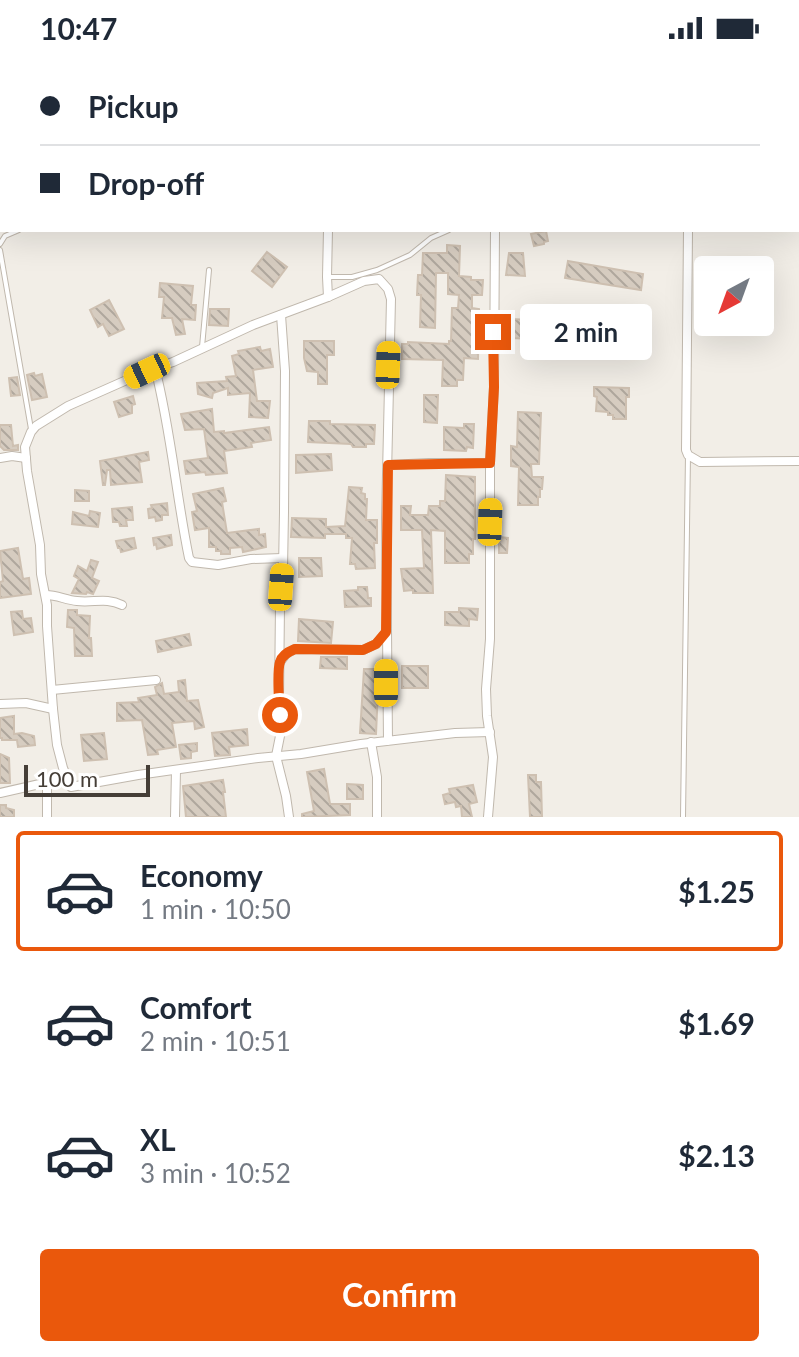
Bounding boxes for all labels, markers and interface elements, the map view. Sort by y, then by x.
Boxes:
text: 10:47 [40,10,117,46]
text: Pickup [88,88,179,124]
text: Drop-off [88,165,204,201]
north arrow [694,256,774,336]
map controls [694,256,774,336]
callout: 2 min [521,304,653,360]
route end [475,314,511,350]
text: 2 min [554,316,618,348]
car [375,341,401,389]
car [120,350,174,392]
car [477,498,503,546]
car [267,562,295,612]
car [374,659,398,707]
route start [262,697,298,733]
scale bar [24,761,150,797]
text: 100 m [36,765,98,792]
icon: car [44,855,116,927]
text: Economy [140,857,263,893]
text: $1.25 [678,873,755,909]
text: 1 min · 10:50 [140,893,291,925]
icon: car [44,987,116,1059]
text: Comfort [140,989,252,1025]
text: $1.69 [678,1005,755,1041]
text: 2 min · 10:51 [140,1025,291,1057]
icon: car [44,1119,116,1191]
text: XL [140,1121,176,1157]
text: $2.13 [678,1137,755,1173]
text: 3 min · 10:52 [140,1157,291,1189]
button: Confirm [40,1249,759,1341]

